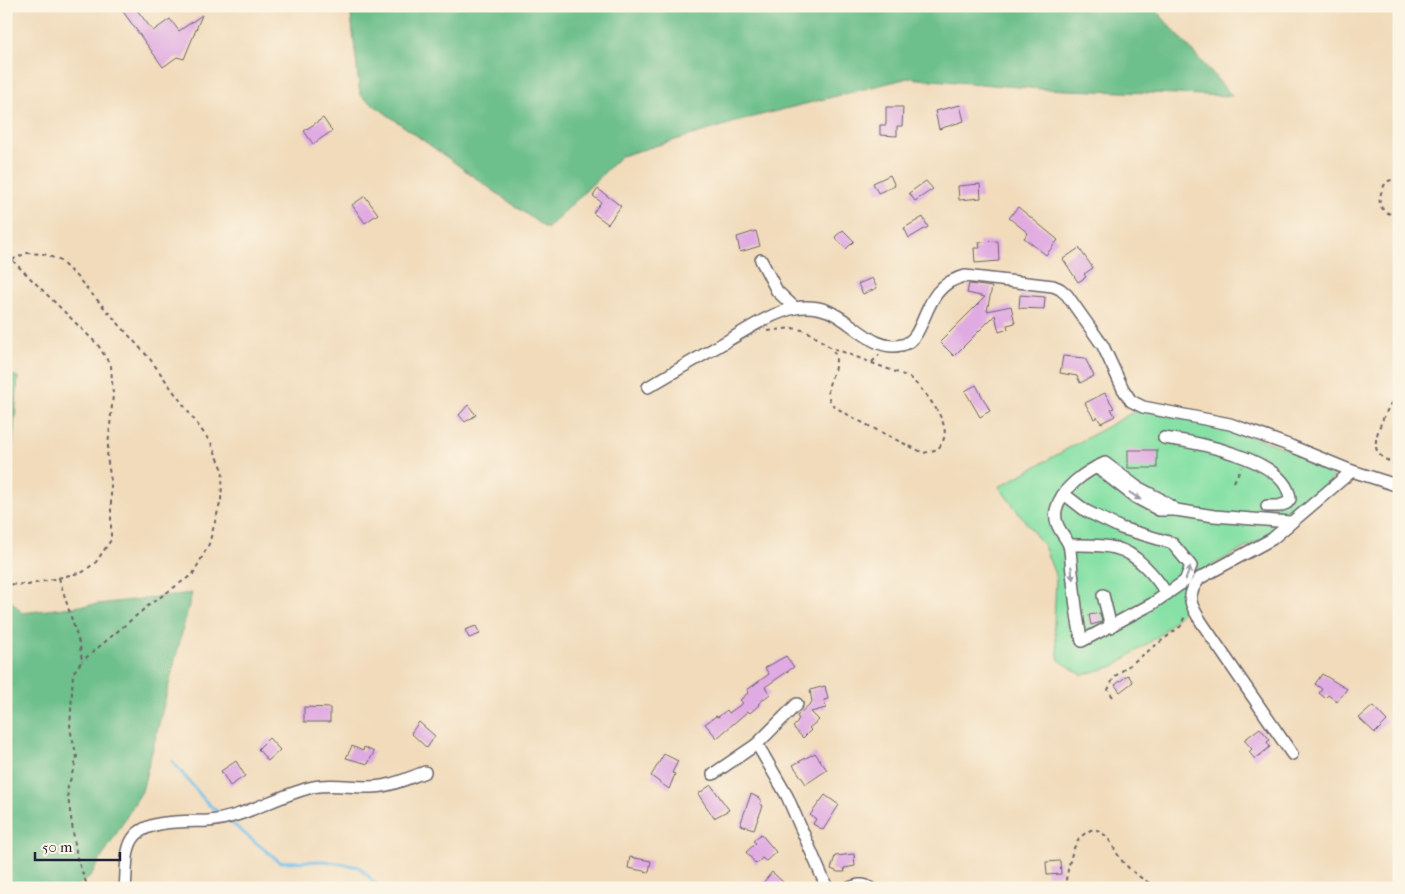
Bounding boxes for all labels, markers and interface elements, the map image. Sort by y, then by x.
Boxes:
one-way arrow [1128,491,1142,501]
one-way arrow [1068,565,1076,581]
one-way arrow [1184,565,1192,580]
scale bar [35,829,120,861]
text: 50 m [42,838,73,856]

